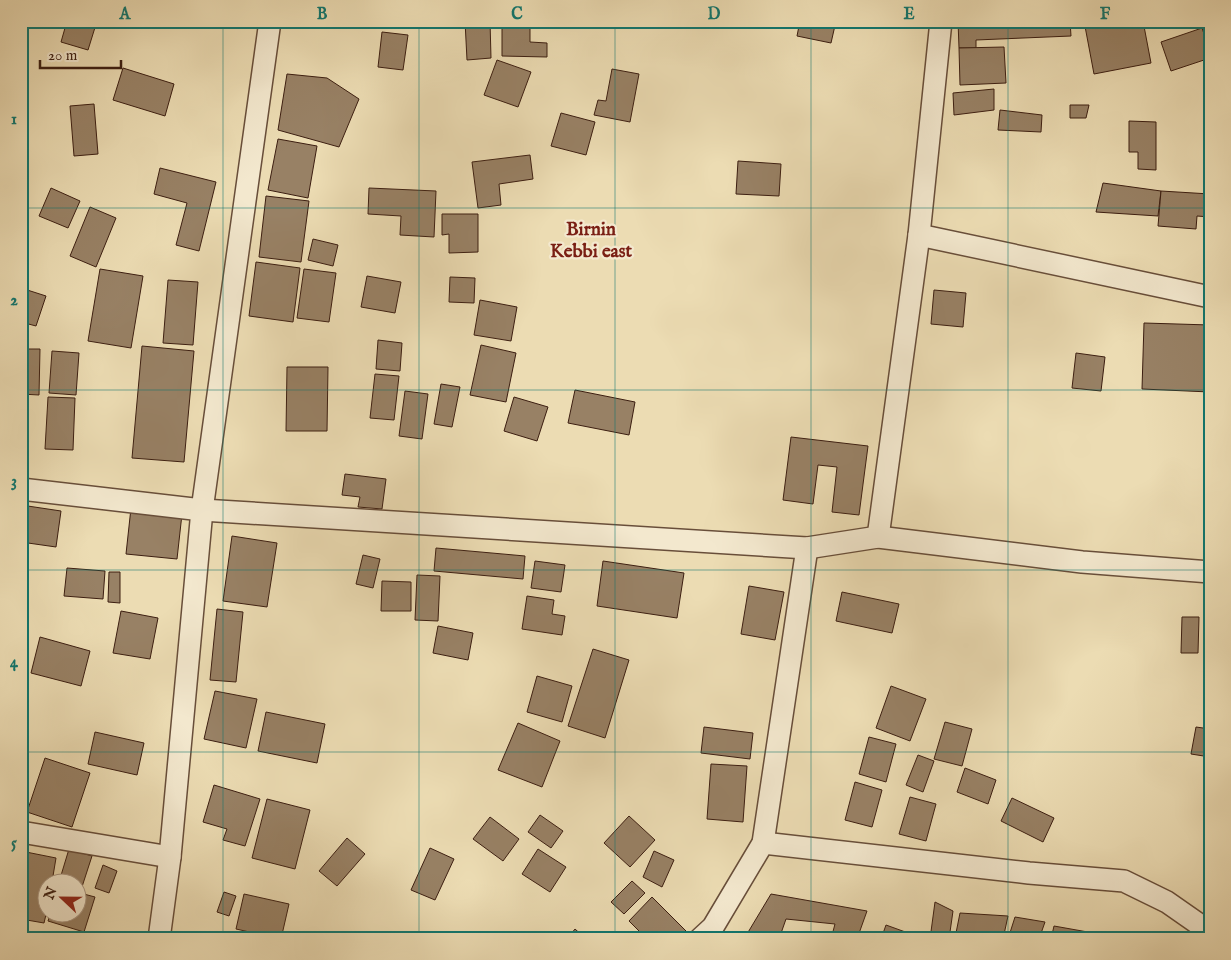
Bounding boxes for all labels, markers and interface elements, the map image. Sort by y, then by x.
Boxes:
text: A [119,5,132,25]
text: B [317,5,328,25]
text: C [511,5,523,25]
text: D [708,5,721,25]
text: E [903,5,915,25]
text: F [1100,5,1111,25]
scale bar [40,38,121,70]
text: 20 m [48,46,78,65]
text: 1 [11,110,17,130]
district label: Birnin Kebbi east [550,218,633,264]
text: 2 [10,291,18,311]
text: 3 [11,472,17,492]
text: 4 [10,653,19,673]
text: 5 [11,834,17,854]
north arrow [38,872,88,922]
text: N [40,885,61,903]

